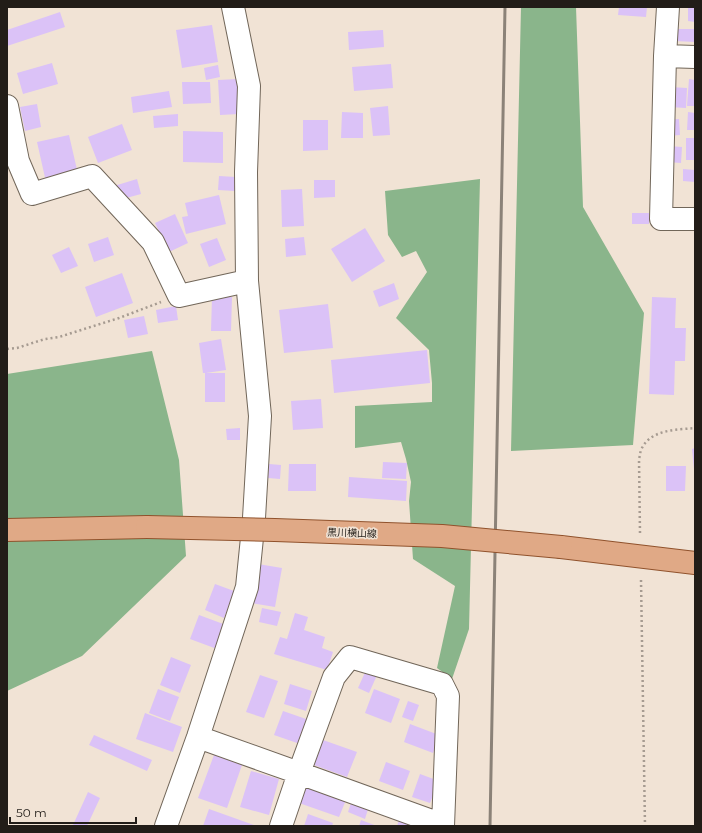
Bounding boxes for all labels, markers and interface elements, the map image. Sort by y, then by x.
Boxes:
street label: 黒川横山線 [327,526,377,540]
scale bar [10,799,136,825]
text: 50 m [16,805,47,820]

